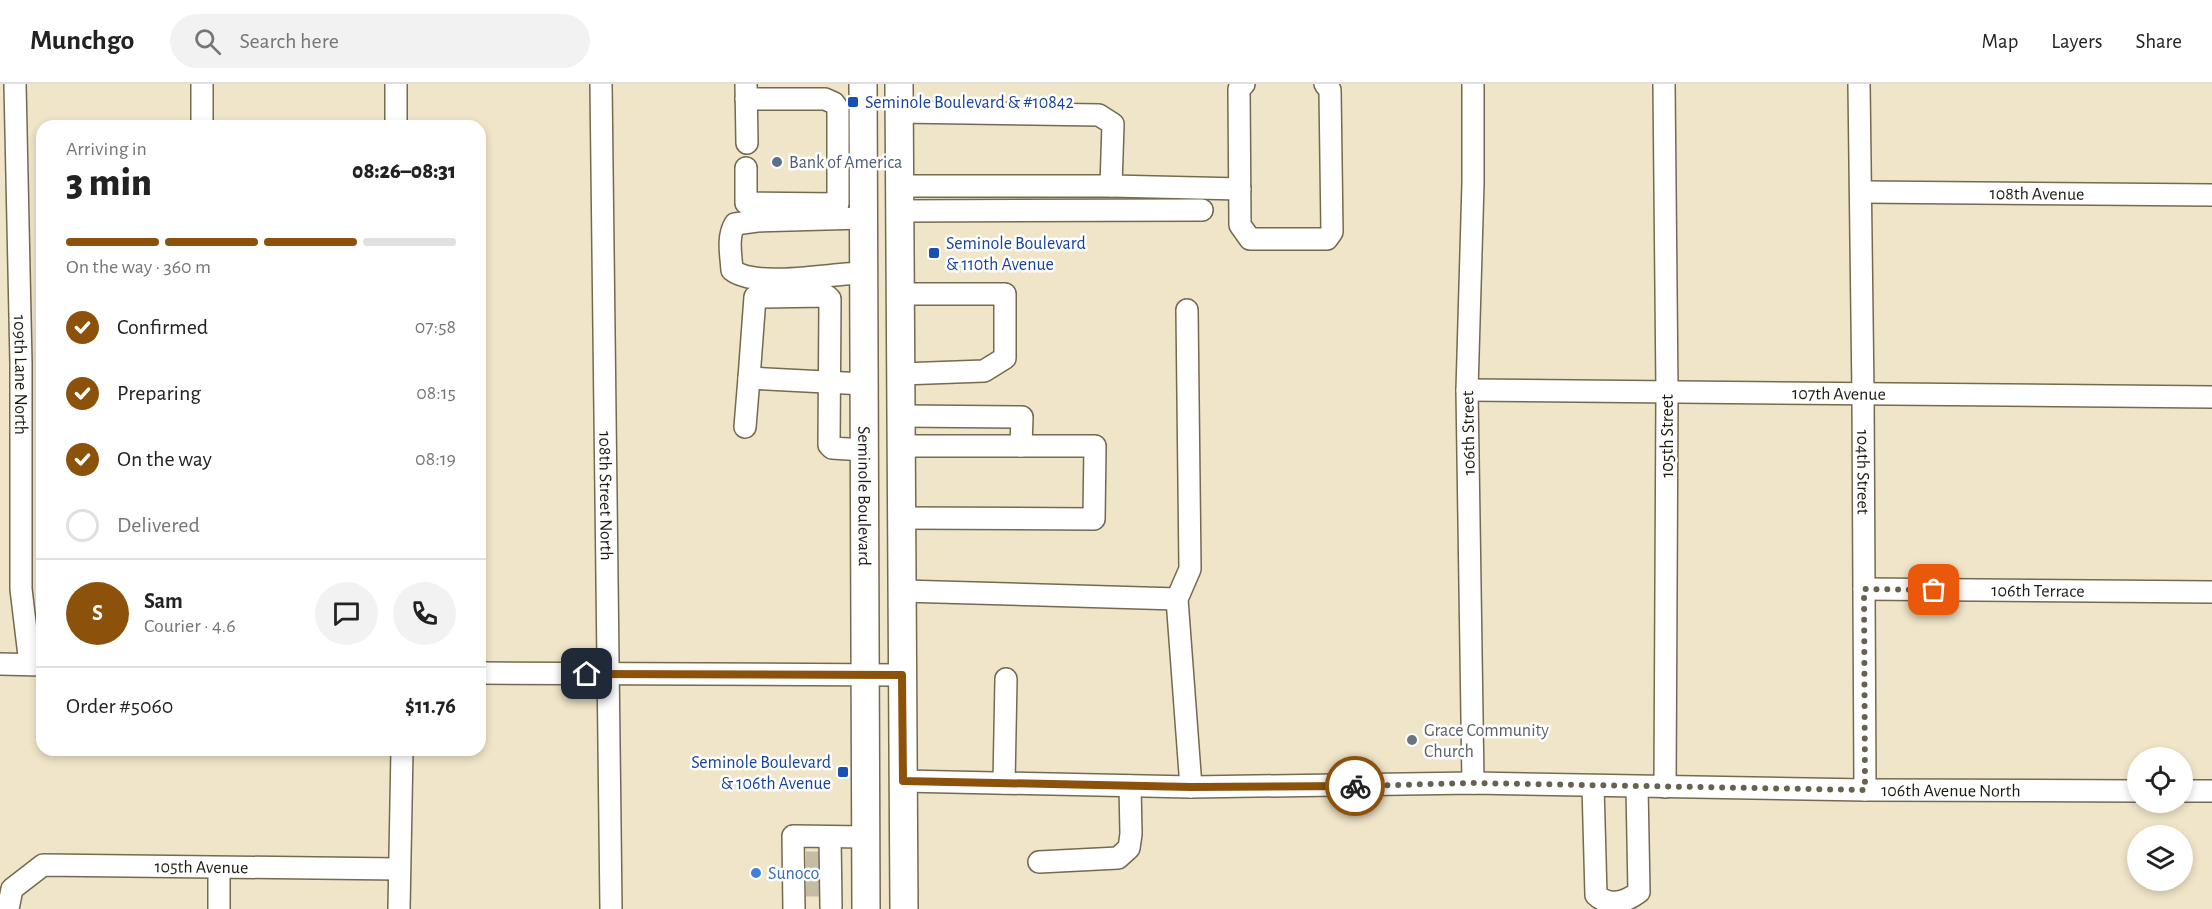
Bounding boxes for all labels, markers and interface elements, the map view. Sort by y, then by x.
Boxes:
search box [170,14,590,68]
icon: search [191,25,224,58]
text: Munchgo [30,27,134,55]
text: Search here [239,30,339,52]
text: Map [1982,31,2018,52]
text: Layers [2051,31,2102,52]
text: Share [2135,31,2182,52]
place label: Seminole Boulevard & #10842 [865,94,1074,112]
marker: Seminole Boulevard & #10842 [846,95,860,109]
text: Arriving in [66,139,147,159]
place label: Bank of America [789,154,902,172]
marker: Bank of America [770,155,784,169]
text: 08:26–08:31 [352,160,456,182]
text: 3 min [66,164,152,203]
street label: 108th Avenue [1989,185,2085,204]
place label: Seminole Boulevard & 110th Avenue [946,235,1086,274]
marker: Seminole Boulevard & 110th Avenue [927,246,941,260]
text: On the way · 360 m [66,257,211,277]
icon: check [66,311,99,344]
street label: 109th Lane North [10,315,29,435]
text: Confirmed [117,316,208,338]
text: 07:58 [415,317,456,337]
icon: check [66,377,99,410]
text: Preparing [117,382,201,404]
text: 08:15 [416,383,456,403]
street label: 107th Avenue [1792,385,1886,404]
street label: 106th Street [1459,390,1479,475]
street label: 105th Street [1659,394,1677,478]
street label: Seminole Boulevard [854,426,873,566]
street label: 104th Street [1853,429,1872,515]
street label: 108th Street North [595,431,615,561]
icon: check [66,443,99,476]
text: On the way [117,448,212,470]
text: 08:19 [415,449,456,469]
text: Delivered [117,514,200,536]
pin [1908,564,1959,615]
icon: bag [1917,573,1950,606]
button: chat [315,582,378,645]
button: phone [393,582,456,645]
street label: 106th Terrace [1991,582,2085,601]
text: Sam [144,590,183,612]
text: S [92,602,103,624]
text: Courier · 4.6 [144,616,236,636]
pin [561,648,612,699]
icon: home [570,657,603,690]
text: Order #5060 [66,695,173,717]
text: $11.76 [405,695,456,717]
place label: Grace Community Church [1424,722,1549,761]
marker: Grace Community Church [1405,733,1419,747]
map controls [2127,747,2193,891]
button: locate [2127,747,2193,813]
place label: Seminole Boulevard & 106th Avenue [691,754,831,793]
courier [1325,756,1385,816]
marker: Seminole Boulevard & 106th Avenue [836,765,850,779]
icon: bike [1339,770,1372,803]
street label: 106th Avenue North [1881,782,2021,801]
button: layers [2127,825,2193,891]
street label: 105th Avenue [154,858,248,877]
place label: Sunoco [768,865,820,883]
marker: Sunoco [749,866,763,880]

